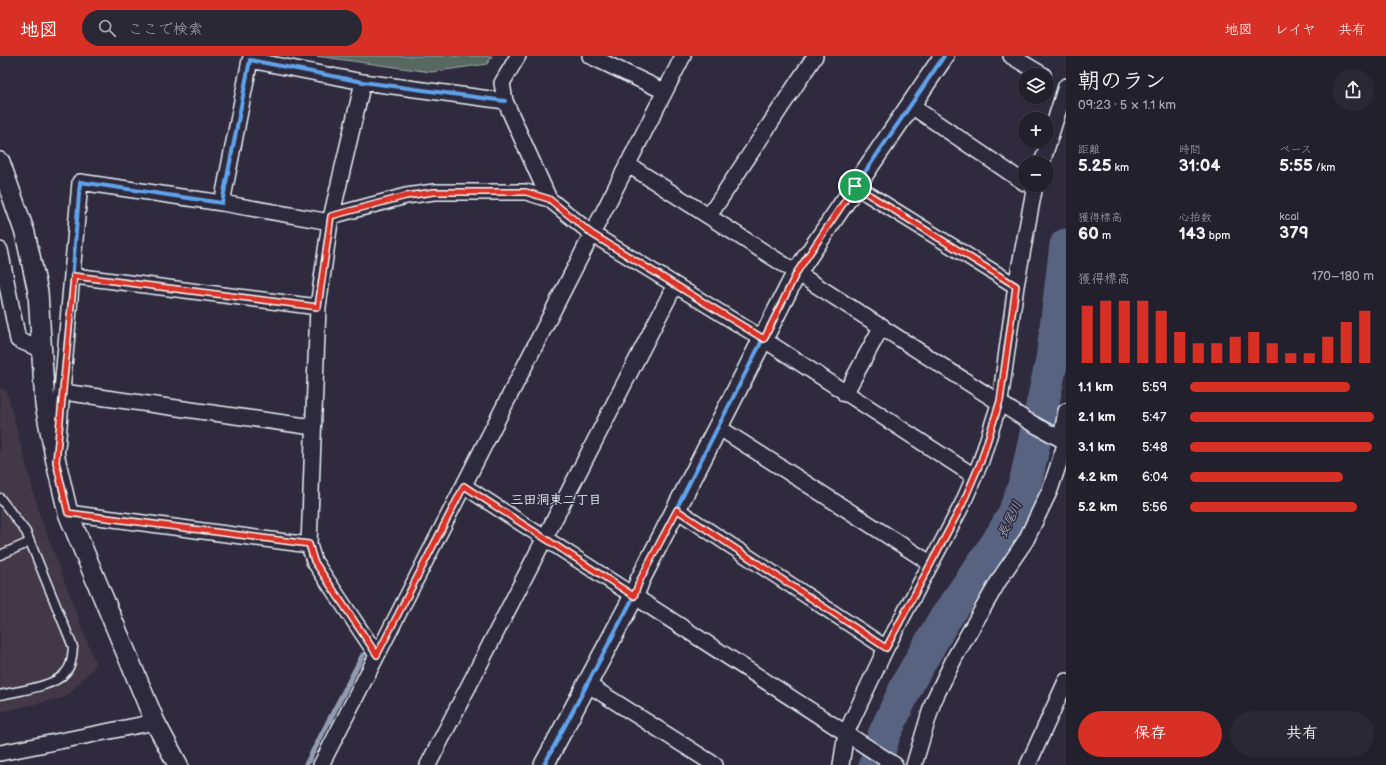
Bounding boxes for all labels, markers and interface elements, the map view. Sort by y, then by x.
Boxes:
search box [82,10,362,46]
icon: search [96,17,118,39]
text: 地図 [20,19,58,42]
text: ここで検索 [128,20,203,39]
text: 地図 [1225,21,1253,38]
text: レイヤ [1275,21,1316,38]
text: 共有 [1338,21,1366,38]
map controls [1018,68,1054,192]
button: layers [1018,68,1054,104]
text: 朝のラン [1078,68,1166,95]
button: share [1332,69,1374,111]
text: 09:23 · 5 × 1.1 km [1078,97,1176,113]
button: + [1018,112,1054,148]
text: 距離 [1078,143,1100,156]
text: 時間 [1179,143,1201,156]
text: ペース [1279,143,1312,156]
button: − [1018,156,1054,192]
text: 5.25 [1078,156,1112,176]
text: 31:04 [1179,156,1220,176]
text: 5:55 [1279,156,1313,176]
text: km [1112,161,1129,174]
text: /km [1313,161,1335,174]
pin [838,169,872,203]
icon: arrive [844,175,866,197]
text: kcal [1279,210,1299,223]
text: 獲得標高 [1078,211,1122,224]
text: 心拍数 [1179,211,1212,224]
text: 379 [1279,223,1309,243]
text: 60 [1078,224,1099,244]
text: 143 [1179,224,1206,244]
text: m [1099,229,1111,242]
text: bpm [1206,229,1230,242]
text: 170–180 m [1312,268,1374,284]
text: 獲得標高 [1078,271,1130,287]
text: 1.1 km [1078,379,1113,395]
text: 5:59 [1142,379,1167,395]
text: 2.1 km [1078,409,1116,425]
text: 5:47 [1142,409,1166,425]
text: 3.1 km [1078,439,1115,455]
text: 5:48 [1142,439,1168,455]
text: 4.2 km [1078,469,1118,485]
text: 6:04 [1142,469,1168,485]
district label: 三田洞東二丁目 [510,492,602,508]
water label: 長尾川 [994,498,1026,540]
text: 5.2 km [1078,499,1118,515]
text: 5:56 [1142,499,1167,515]
button: 保存 [1078,711,1222,757]
button: 共有 [1230,711,1374,757]

